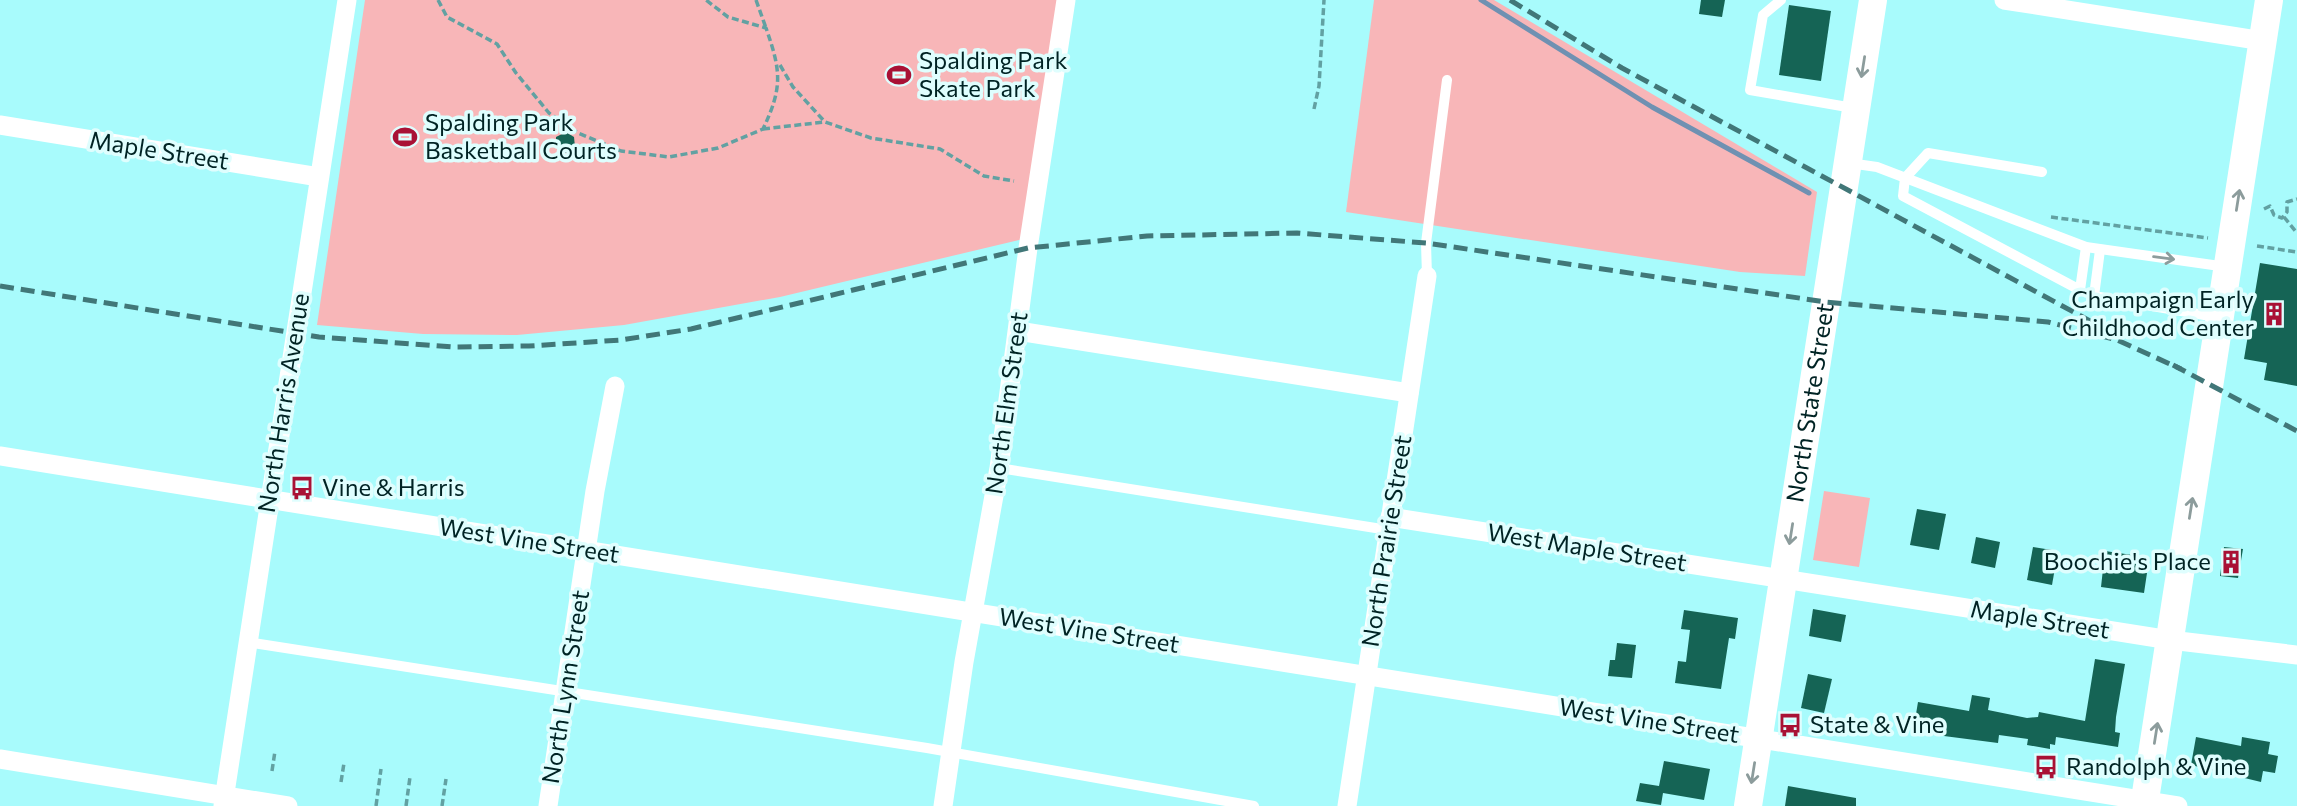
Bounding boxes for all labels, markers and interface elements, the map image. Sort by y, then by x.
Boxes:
place label: Spalding Park Skate Park [919,45,1068,102]
one-way arrow [1856,56,1869,78]
sports icon: Spalding Park Skate Park [885,61,913,89]
place label: Spalding Park Basketball Courts [425,107,617,164]
sports icon: Spalding Park Basketball Courts [391,123,419,151]
street label: Maple Street [87,124,231,175]
one-way arrow [2232,189,2245,212]
one-way arrow [2152,252,2175,265]
place label: Champaign Early Childhood Center [2062,284,2254,341]
street label: North Harris Avenue [251,291,314,514]
building icon: Champaign Early Childhood Center [2260,300,2288,328]
street label: North State Street [1779,301,1839,504]
street label: North Elm Street [978,310,1033,496]
street label: North Prairie Street [1354,433,1417,649]
place label: Vine & Harris [322,472,465,501]
bus stop icon: Vine & Harris [288,474,316,502]
one-way arrow [2184,498,2197,520]
street label: West Vine Street [437,511,622,568]
street label: West Maple Street [1485,516,1689,577]
one-way arrow [1784,523,1797,545]
place label: Boochie's Place [2044,546,2211,575]
building icon: Boochie's Place [2217,548,2245,576]
street label: North Lynn Street [535,588,594,786]
street label: Maple Street [1968,593,2112,644]
street label: West Vine Street [997,601,1182,658]
street label: West Vine Street [1557,691,1742,748]
place label: State & Vine [1810,709,1944,738]
bus stop icon: State & Vine [1776,711,1804,739]
one-way arrow [2150,722,2163,745]
place label: Randolph & Vine [2066,751,2246,780]
bus stop icon: Randolph & Vine [2032,753,2060,781]
one-way arrow [1746,761,1759,784]

